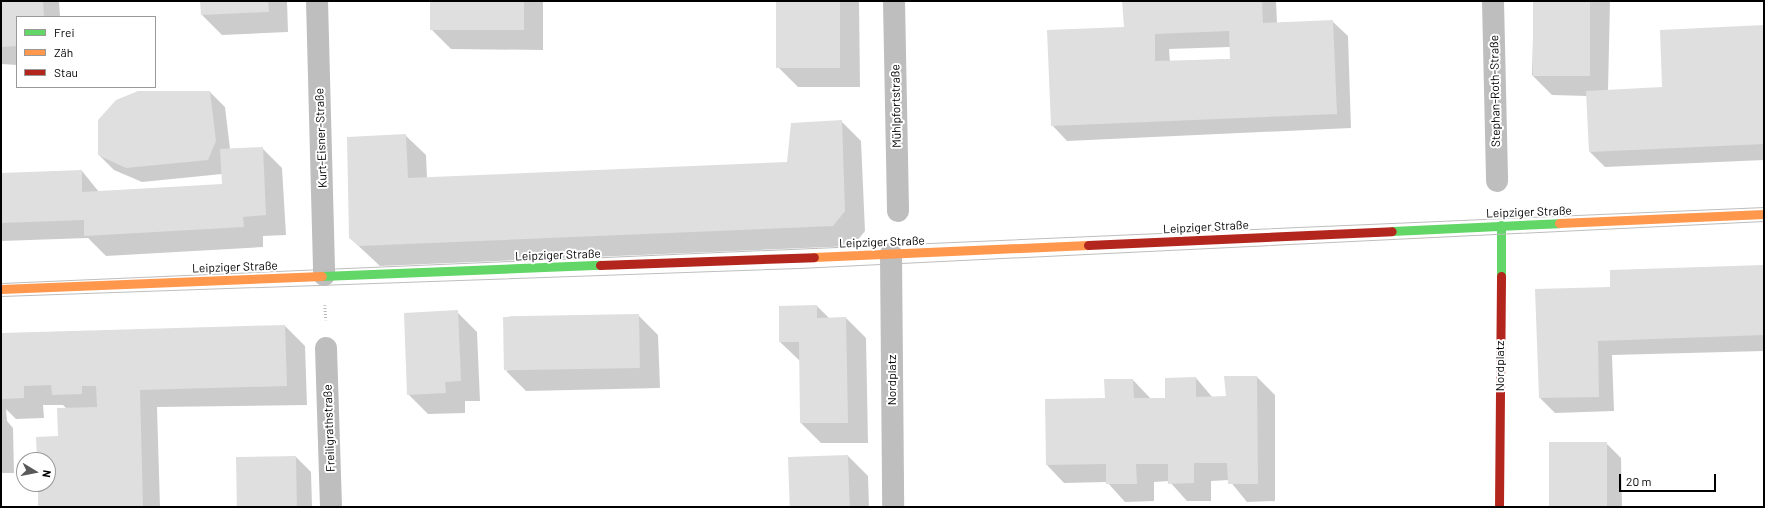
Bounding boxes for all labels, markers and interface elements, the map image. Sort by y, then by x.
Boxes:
legend [16,16,156,88]
text: Frei [54,25,74,39]
street label: Stephan-Roth-Straße [1487,35,1503,147]
text: Zäh [54,45,73,59]
street label: Mühlpfortstraße [888,64,904,148]
text: Stau [54,65,78,79]
street label: Kurt-Eisner-Straße [312,88,330,188]
street label: Leipziger Straße [1486,203,1572,221]
street label: Leipziger Straße [1163,218,1249,236]
street label: Leipziger Straße [839,233,925,251]
street label: Leipziger Straße [515,246,601,264]
street label: Leipziger Straße [192,258,278,276]
street label: Nordplatz [1493,341,1507,391]
street label: Nordplatz [885,355,899,405]
street label: Freiligrathstraße [320,384,338,472]
north arrow [16,452,56,492]
scale bar [1621,466,1718,492]
text: N [40,469,54,479]
text: 20 m [1626,474,1652,488]

